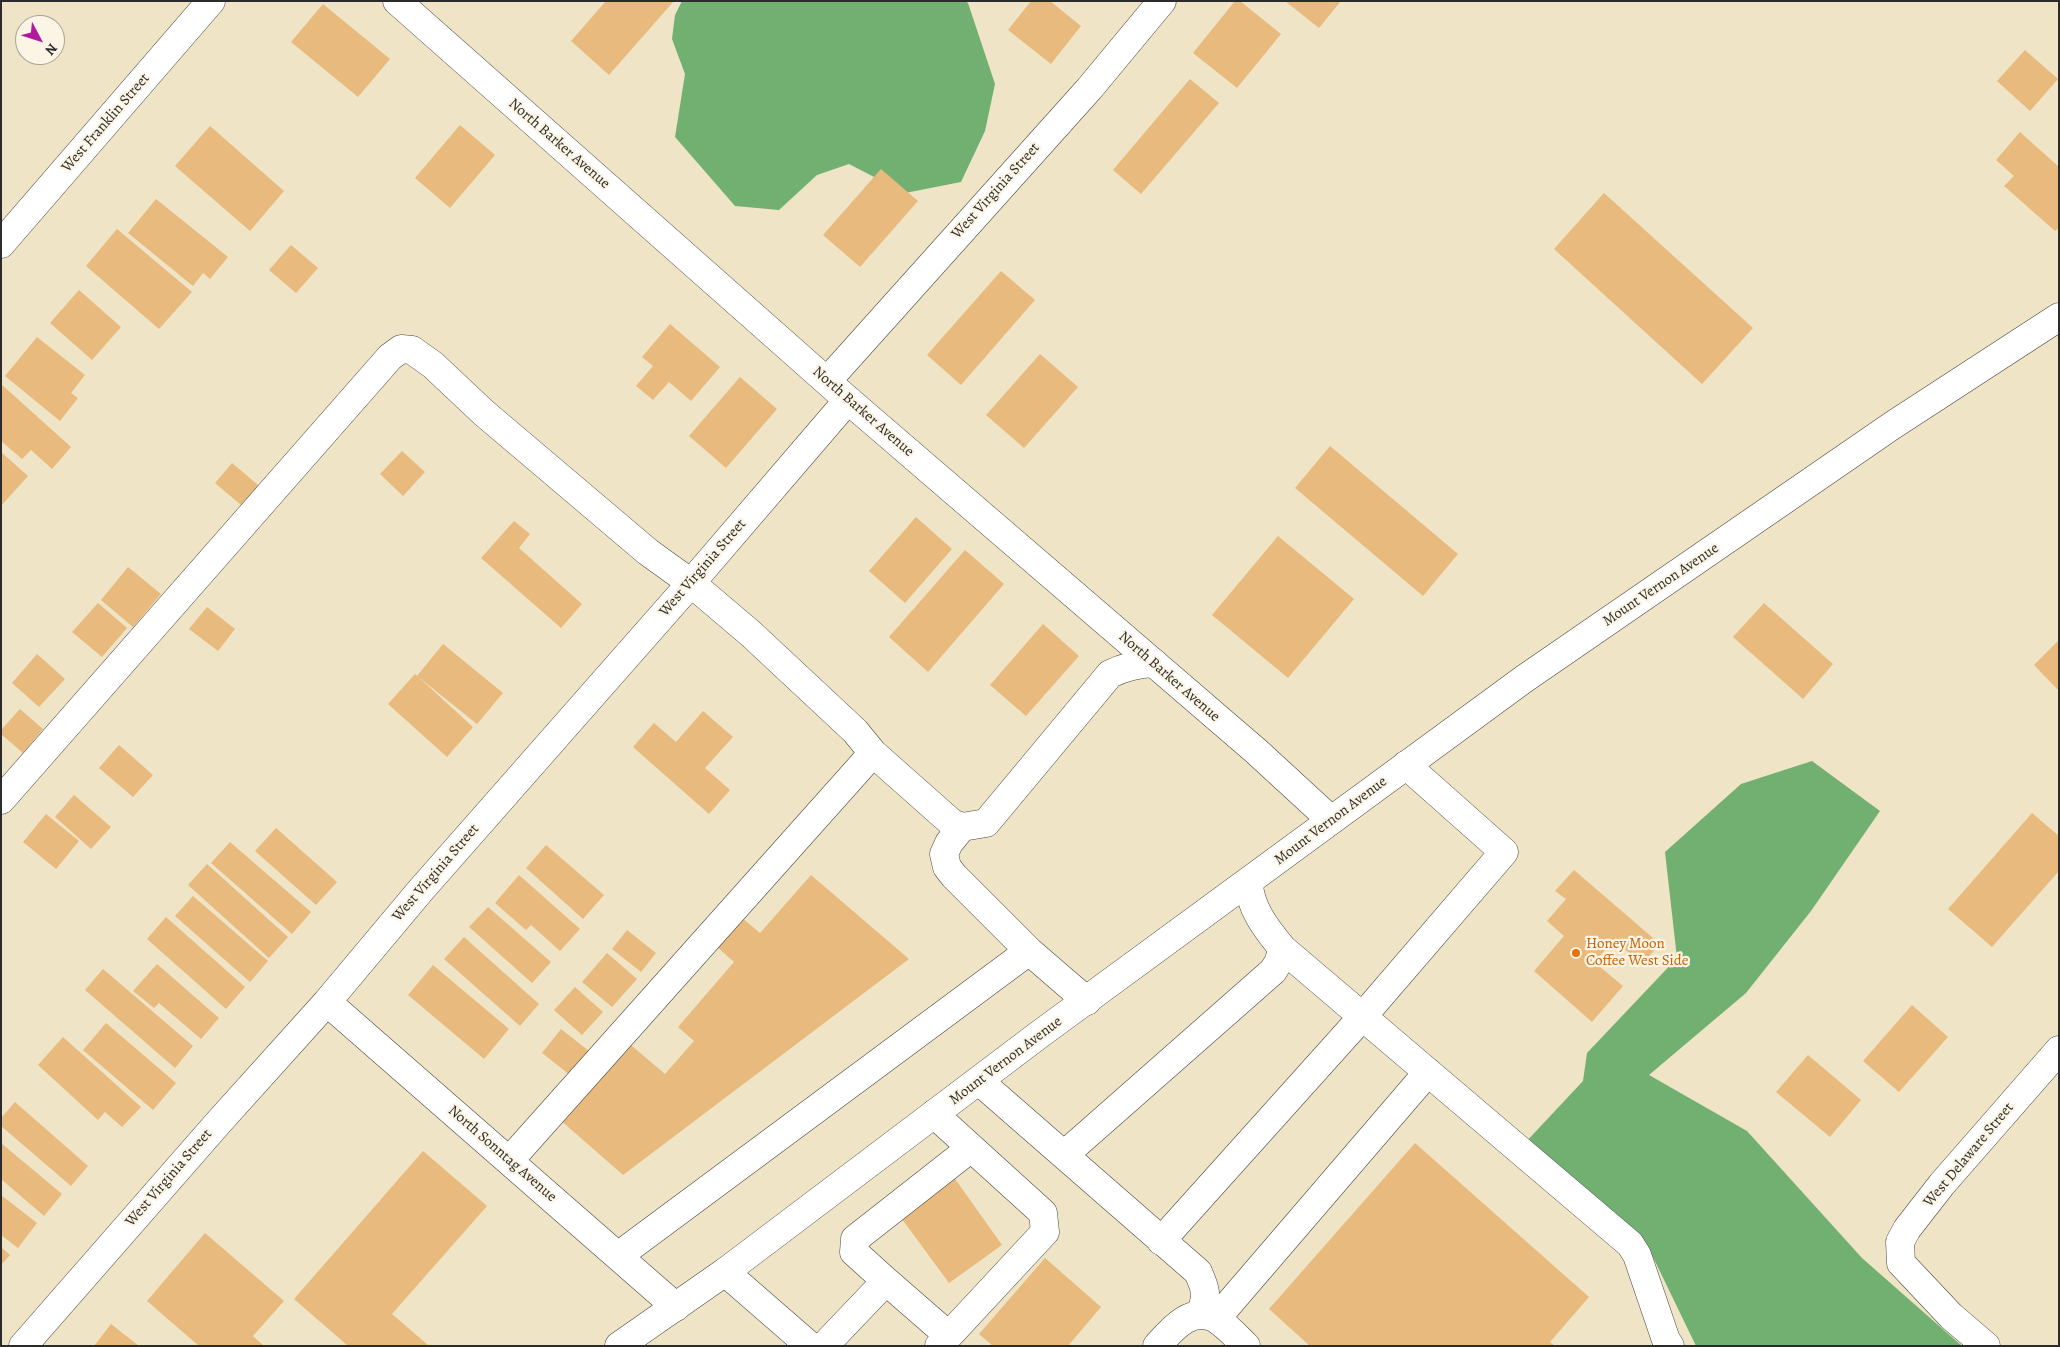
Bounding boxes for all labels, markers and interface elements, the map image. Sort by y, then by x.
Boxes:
north arrow [15,15,65,65]
text: N [41,39,62,59]
street label: West Franklin Street [58,70,154,176]
street label: North Barker Avenue [505,95,613,193]
street label: West Virginia Street [948,139,1044,243]
street label: North Barker Avenue [809,363,917,461]
street label: West Virginia Street [656,516,750,620]
street label: Mount Vernon Avenue [1600,539,1722,631]
street label: North Barker Avenue [1115,628,1223,726]
street label: Mount Vernon Avenue [1271,773,1391,869]
street label: West Virginia Street [389,821,483,925]
place label: Honey Moon Coffee West Side [1586,935,1688,970]
marker: Honey Moon Coffee West Side [1570,947,1582,959]
street label: Mount Vernon Avenue [946,1013,1066,1109]
street label: West Delaware Street [1920,1099,2018,1211]
street label: North Sonntag Avenue [444,1102,560,1206]
street label: West Virginia Street [122,1126,216,1230]

